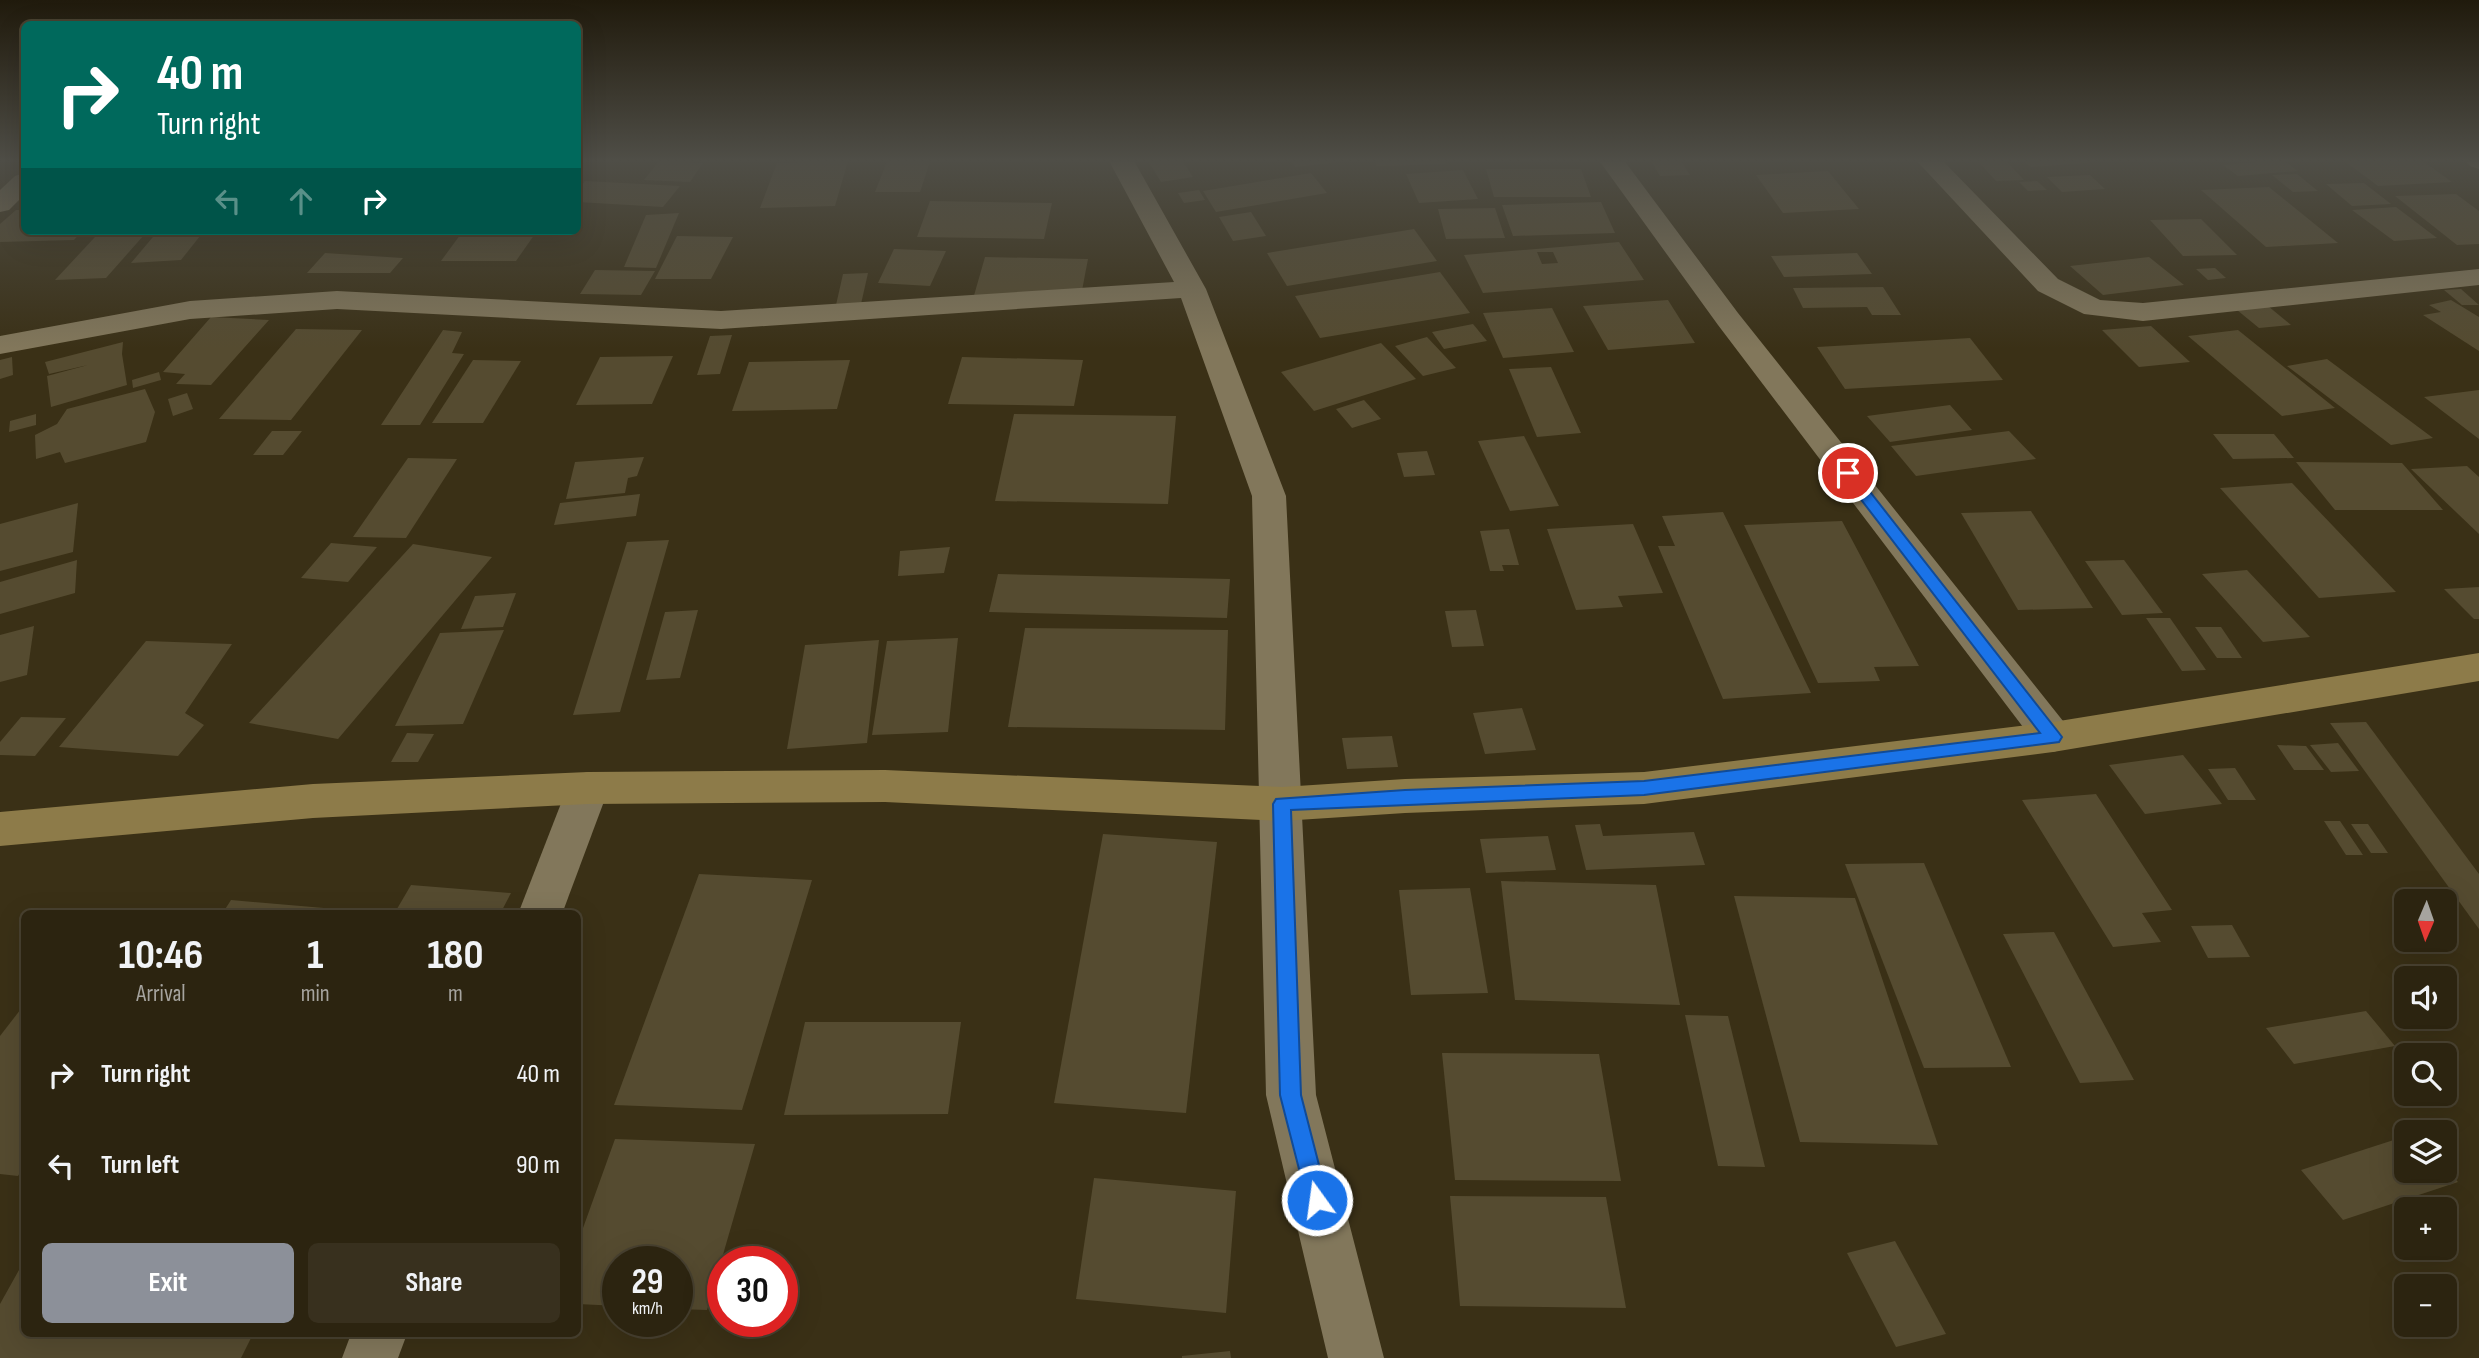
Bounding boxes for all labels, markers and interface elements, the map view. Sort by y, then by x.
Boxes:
text: 40 m [157,45,243,104]
icon: right [42,49,133,140]
text: Turn right [157,105,261,144]
icon: left [209,182,247,220]
icon: ahead [282,182,320,220]
icon: right [355,182,393,220]
pin [1818,443,1878,503]
icon: arrive [1829,454,1867,492]
north arrow [2394,889,2457,952]
map controls [2394,889,2457,1337]
text: 10:46 [119,930,203,981]
text: 1 [307,930,323,981]
text: 180 [427,930,483,981]
button: sound [2394,966,2457,1029]
text: Arrival [136,980,186,1008]
text: min [301,980,330,1008]
text: m [448,980,463,1008]
button: search [2394,1043,2457,1106]
icon: right [42,1056,80,1094]
text: Turn right [101,1059,190,1090]
text: 40 m [517,1059,560,1090]
button: layers [2394,1120,2457,1183]
icon: left [42,1147,80,1185]
text: Turn left [101,1150,179,1181]
text: 90 m [516,1150,560,1181]
position arrow [1280,1163,1354,1237]
button: + [2394,1197,2457,1260]
button: Exit [42,1243,294,1323]
button: Share [308,1243,560,1323]
speed limit sign: 30 [707,1246,798,1337]
text: 29 [632,1261,663,1304]
button: − [2394,1274,2457,1337]
text: km/h [632,1298,663,1319]

